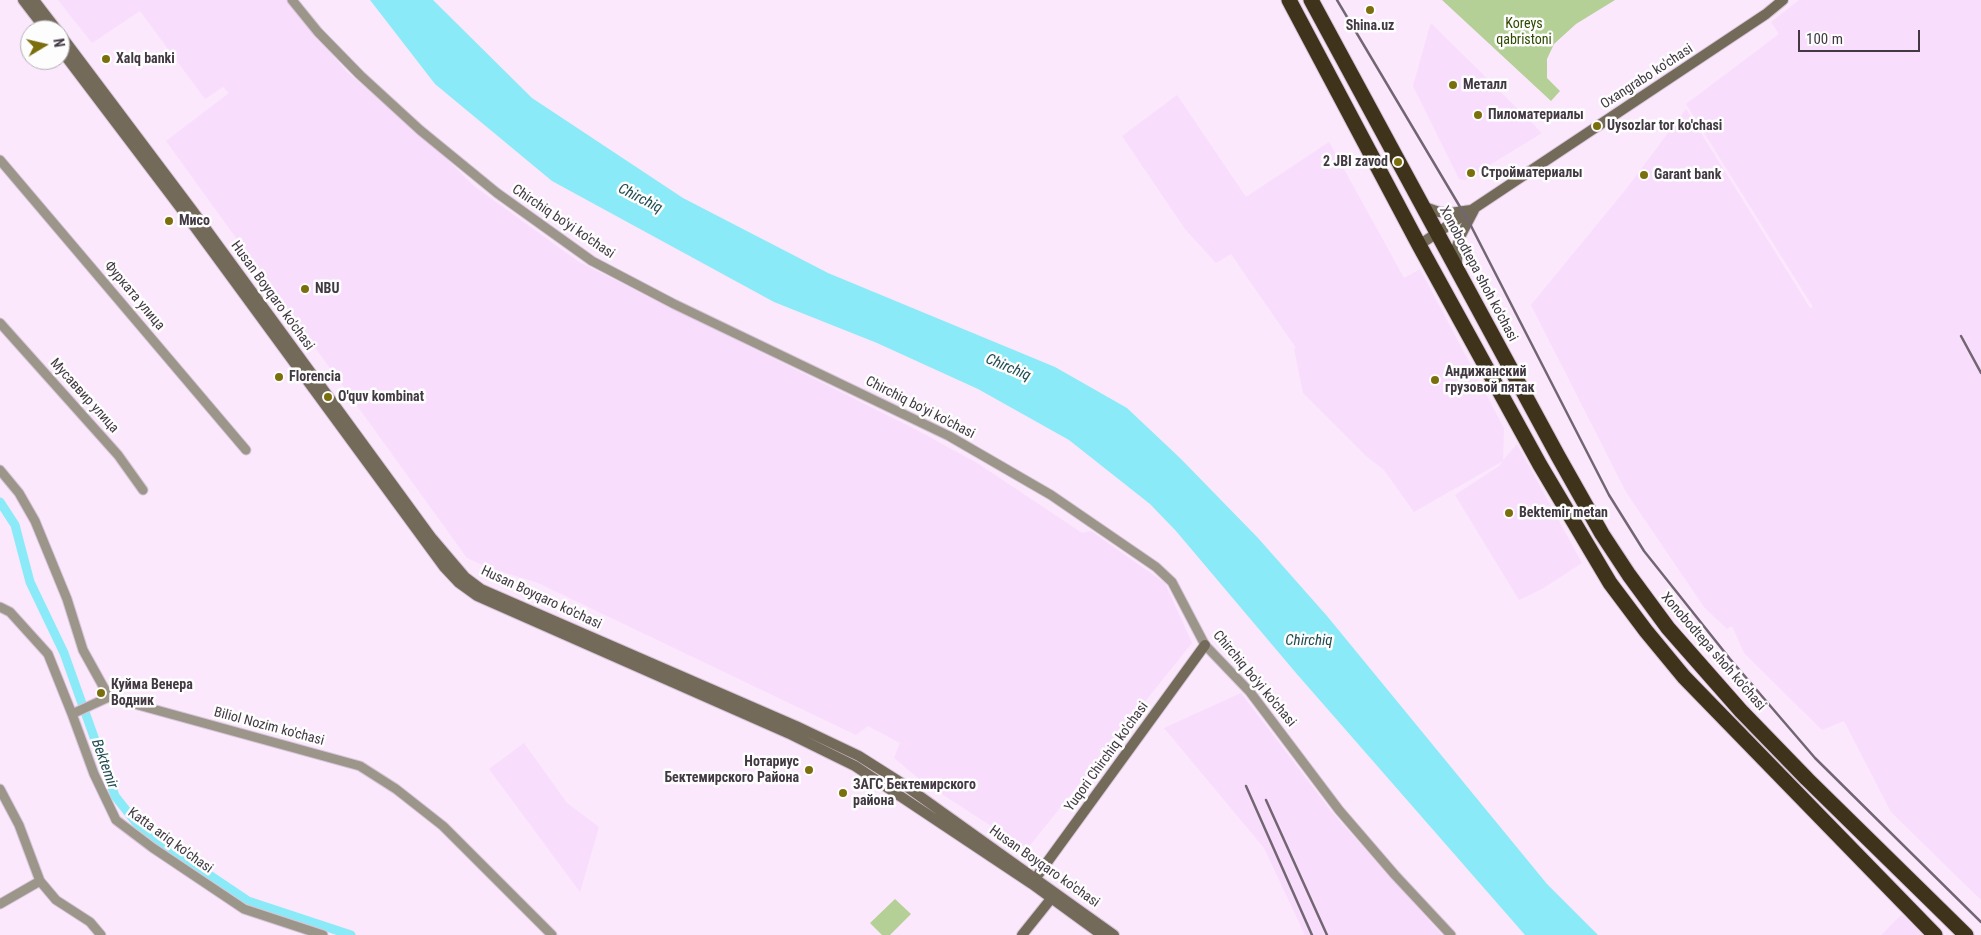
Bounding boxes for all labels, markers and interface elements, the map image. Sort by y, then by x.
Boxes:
marker: Shina.uz [1364,4,1376,16]
park label: Koreys qabristoni [1496,16,1552,48]
place label: Shina.uz [1346,18,1394,34]
north arrow [20,20,70,70]
scale bar [1801,20,1924,52]
text: 100 m [1806,30,1843,48]
text: N [50,37,67,48]
street label: Oxangrabo ko'chasi [1598,41,1696,113]
place label: Xalq banki [116,51,175,67]
marker: Xalq banki [100,53,112,65]
place label: Металл [1463,77,1507,93]
marker: Металл [1447,79,1459,91]
place label: Пиломатериалы [1488,107,1584,123]
marker: Пиломатериалы [1472,109,1484,121]
place label: Uysozlar tor ko'chasi [1607,118,1722,134]
marker: Uysozlar tor ko'chasi [1591,120,1603,132]
place label: 2 JBI zavod [1323,154,1388,170]
marker: 2 JBI zavod [1392,156,1404,168]
place label: Стройматериалы [1481,165,1582,181]
marker: Стройматериалы [1465,167,1477,179]
place label: Garant bank [1654,167,1721,183]
marker: Garant bank [1638,169,1650,181]
water label: Chirchiq [615,180,665,218]
street label: Chirchiq bo'yi ko'chasi [508,181,618,263]
street label: Xonobodtepa shoh ko'chasi [1435,203,1521,345]
place label: Мисо [179,213,210,229]
marker: Мисо [163,215,175,227]
street label: Husan Boyqaro ko'chasi [227,238,317,354]
street label: Фурката улица [100,258,168,334]
place label: NBU [315,281,339,297]
marker: NBU [299,283,311,295]
water label: Chirchiq [983,350,1033,386]
street label: Мусаввир улица [46,355,122,437]
place label: Андижанский грузовой пятак [1445,364,1535,397]
place label: Florencia [289,369,341,385]
marker: Florencia [273,371,285,383]
street label: Chirchiq bo'yi ko'chasi [863,373,977,443]
marker: Андижанский грузовой пятак [1429,374,1441,386]
place label: O'quv kombinat [338,389,424,405]
marker: O'quv kombinat [322,391,334,403]
place label: Bektemir metan [1519,505,1608,521]
marker: Bektemir metan [1503,507,1515,519]
street label: Husan Boyqaro ko'chasi [478,563,604,633]
street label: Xonobodtepa shoh ko'chasi [1657,590,1769,714]
street label: Chirchiq bo'yi ko'chasi [1209,627,1299,731]
water label: Chirchiq [1285,632,1333,650]
place label: Куйма Венера Водник [111,677,193,710]
marker: Куйма Венера Водник [95,687,107,699]
street label: Yuqori Chirchiq ko'chasi [1062,699,1152,815]
street label: Biliol Nozim ko'chasi [212,704,326,750]
water label: Bektemir [87,737,121,791]
place label: Нотариус Бектемирского Района [664,754,799,786]
marker: Нотариус Бектемирского Района [803,764,815,776]
place label: ЗАГС Бектемирского района [853,777,976,810]
marker: ЗАГС Бектемирского района [837,787,849,799]
street label: Katta ariq ko'chasi [124,805,216,877]
street label: Husan Boyqaro ko'chasi [986,823,1102,911]

